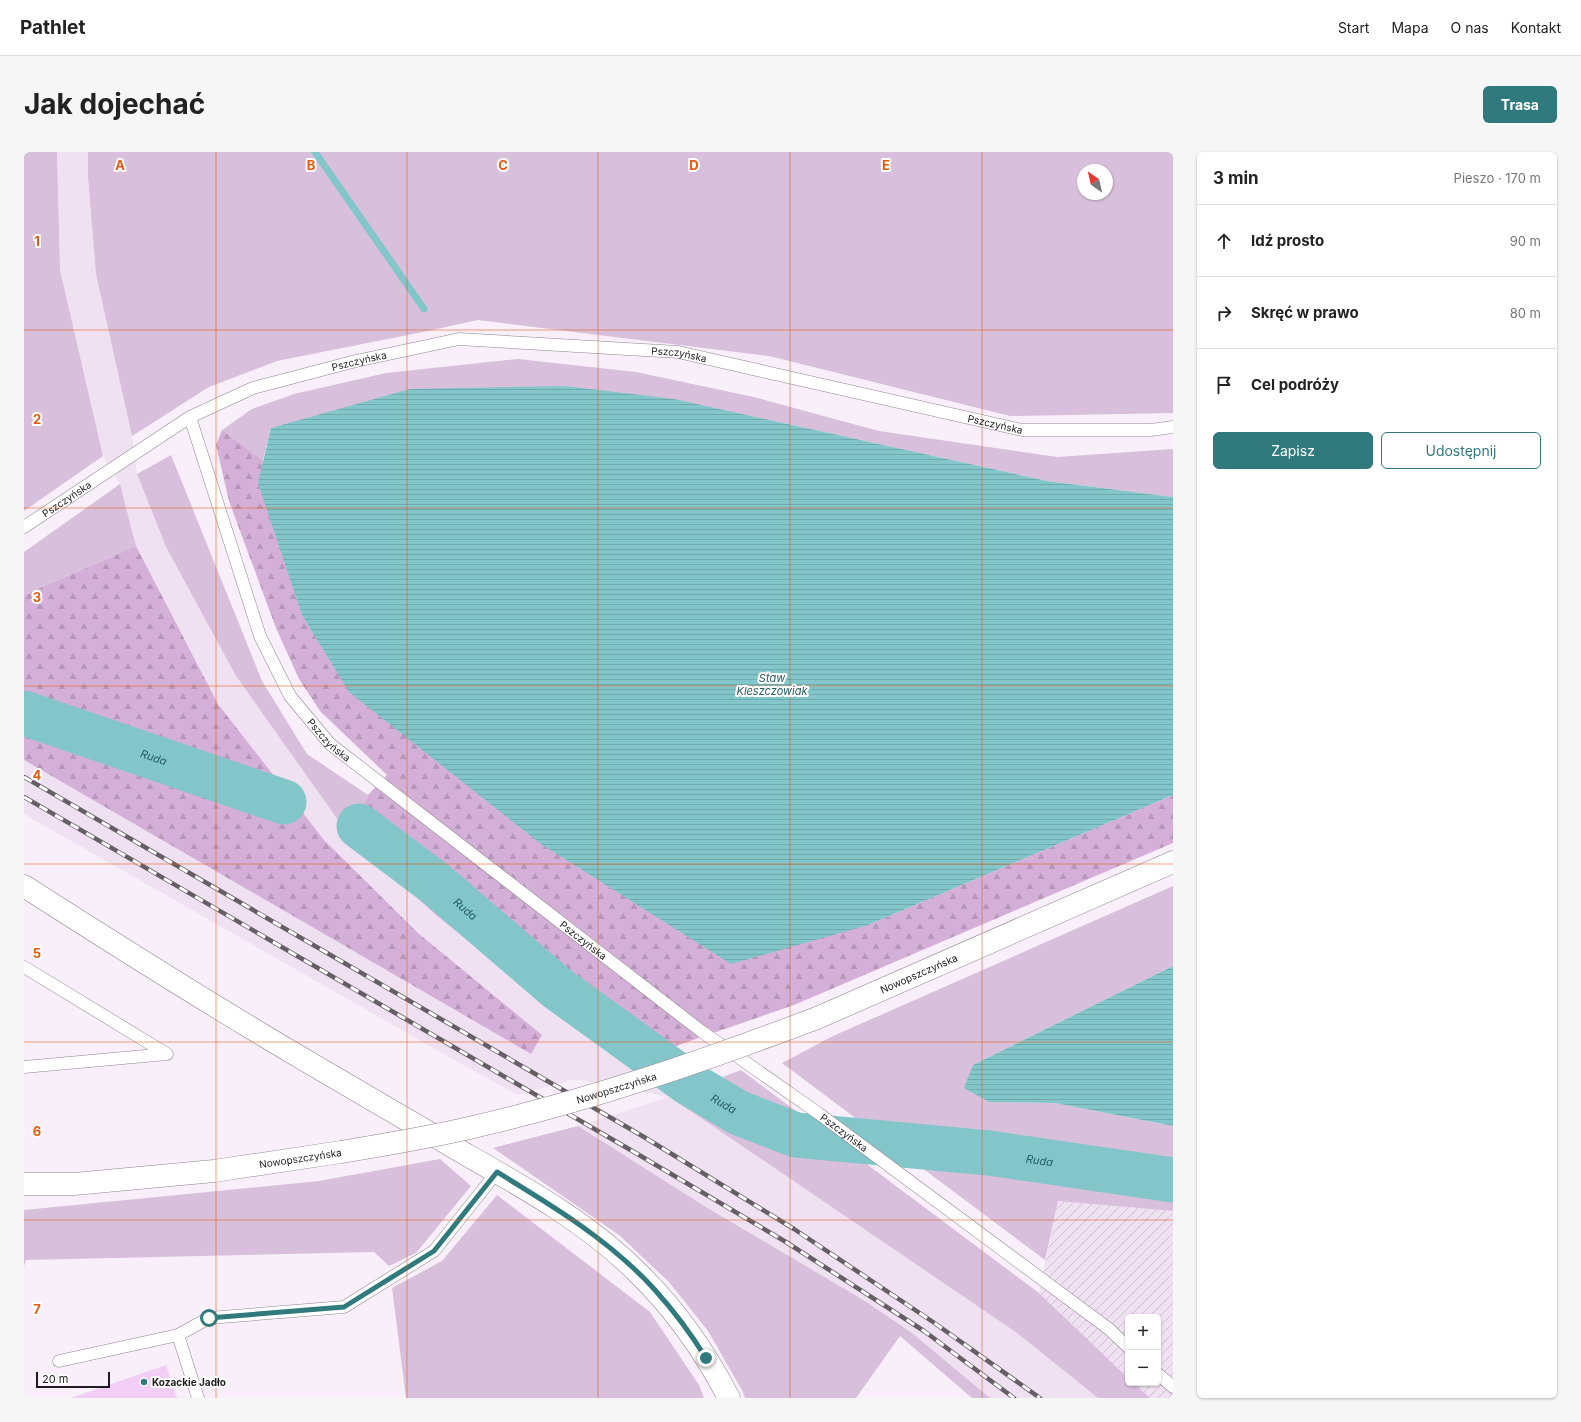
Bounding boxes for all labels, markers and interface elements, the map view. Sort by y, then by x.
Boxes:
text: Pathlet [20,16,85,39]
text: Start [1338,19,1369,36]
text: Mapa [1391,19,1429,36]
text: O nas [1451,19,1489,36]
text: Kontakt [1511,19,1561,36]
button: Trasa [1483,86,1557,123]
text: Jak dojechać [24,87,205,121]
text: A [115,157,125,173]
text: B [307,157,316,173]
text: C [498,157,508,173]
text: D [689,157,699,173]
text: E [882,157,890,173]
north arrow [1077,164,1113,200]
text: 3 min [1213,168,1259,188]
text: Pieszo · 170 m [1454,170,1541,186]
icon: ahead [1213,230,1235,252]
text: Idź prosto [1251,231,1324,250]
text: 1 [34,233,40,249]
text: 90 m [1510,233,1541,249]
icon: right [1213,302,1235,324]
text: Skręć w prawo [1251,303,1359,322]
text: 80 m [1510,305,1541,321]
street label: Pszczyńska [651,344,708,364]
street label: Pszczyńska [330,349,388,373]
icon: arrive [1213,374,1235,396]
text: Cel podróży [1251,375,1339,394]
text: 2 [33,411,41,427]
street label: Pszczyńska [967,412,1024,436]
button: Zapisz [1213,432,1373,469]
button: Udostępnij [1381,432,1541,469]
street label: Pszczyńska [40,478,93,519]
text: 3 [33,589,41,605]
water label: Staw Kleszczowiak [736,671,808,698]
street label: Pszczyńska [305,716,353,764]
water label: Ruda [139,746,169,768]
text: 4 [33,767,42,783]
water label: Ruda [450,895,480,923]
street label: Pszczyńska [558,918,609,962]
text: 5 [33,945,41,961]
street label: Nowopszczyńska [878,951,959,996]
street label: Nowopszczyńska [575,1070,658,1106]
water label: Ruda [708,1091,739,1117]
street label: Pszczyńska [818,1111,870,1154]
text: 6 [33,1123,41,1139]
street label: Nowopszczyńska [258,1146,342,1170]
water label: Ruda [1025,1152,1054,1169]
text: 7 [33,1301,41,1317]
route start [200,1309,218,1327]
map controls [1125,1314,1161,1386]
button: + [1125,1314,1161,1350]
route end [697,1349,715,1367]
button: − [1125,1350,1161,1386]
scale bar [36,1370,110,1389]
text: 20 m [42,1372,68,1386]
place label: Kozackie Jadło [152,1376,226,1388]
marker: Kozackie Jadło [139,1377,149,1387]

